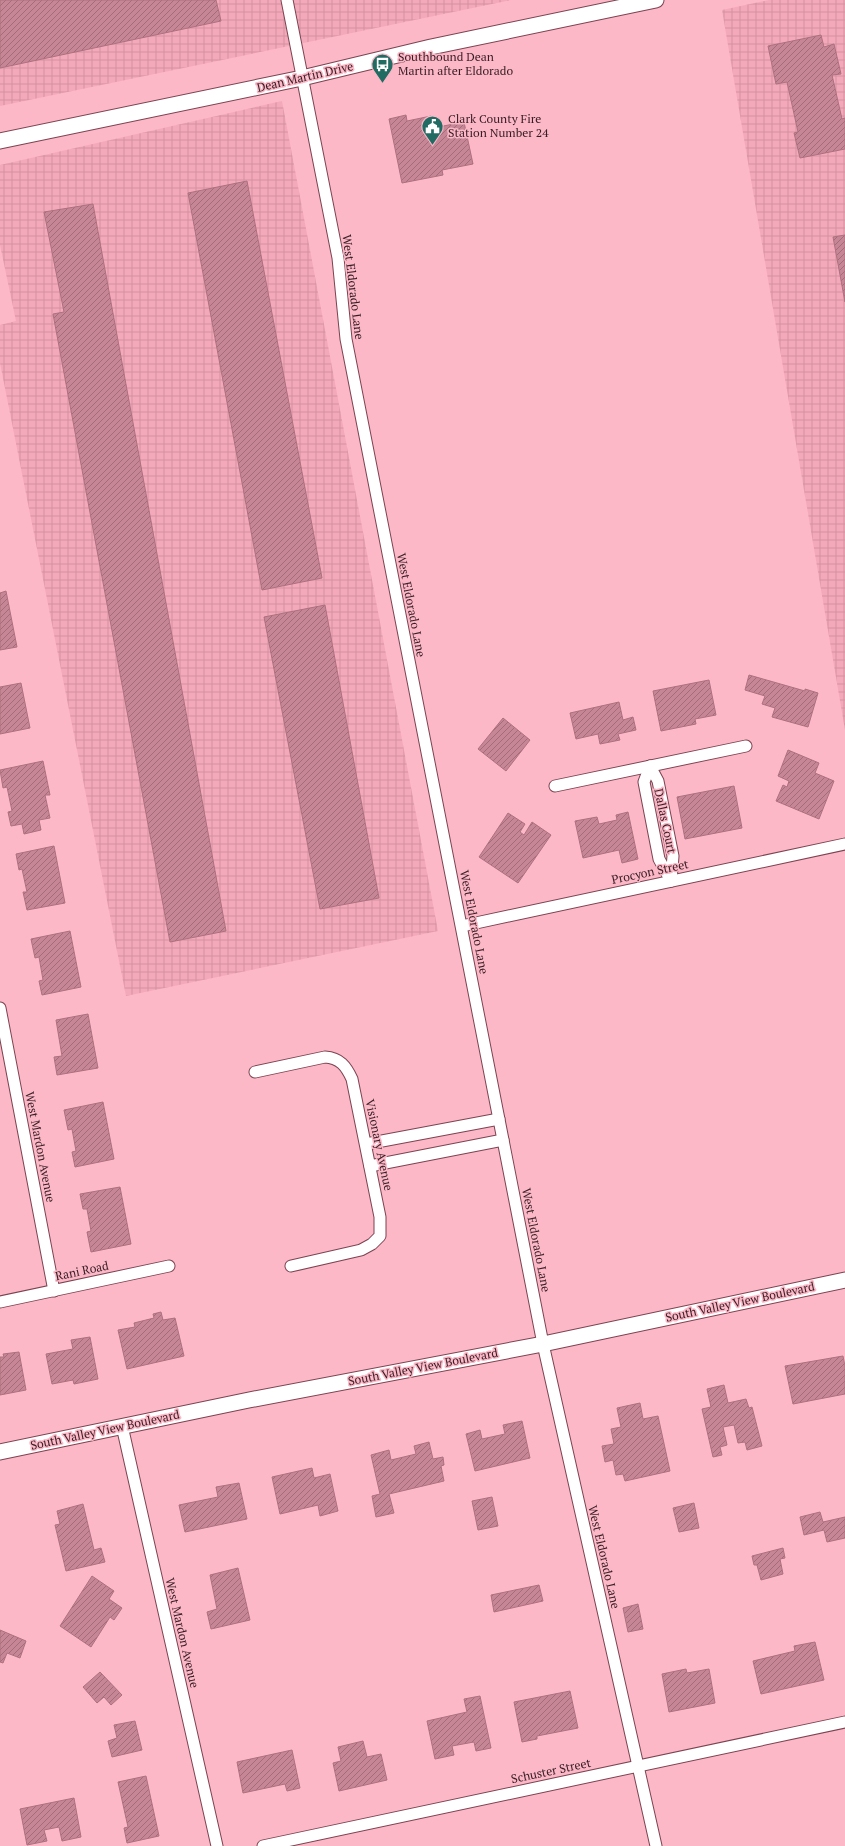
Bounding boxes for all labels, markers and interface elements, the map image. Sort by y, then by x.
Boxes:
place label: Southbound Dean Martin after Eldorado [398,49,513,78]
bus stop icon: Southbound Dean Martin after Eldorado [369,51,395,84]
street label: Dean Martin Drive [255,58,355,95]
place label: Clark County Fire Station Number 24 [448,111,549,140]
public building icon: Clark County Fire Station Number 24 [419,113,445,146]
street label: West Eldorado Lane [340,234,367,340]
street label: West Eldorado Lane [394,552,429,658]
street label: Dallas Court [651,787,680,855]
street label: Procyon Street [610,856,690,887]
street label: West Eldorado Lane [457,869,492,975]
street label: West Mardon Avenue [22,1090,59,1204]
street label: Visionary Avenue [362,1098,397,1192]
street label: West Eldorado Lane [519,1187,554,1293]
street label: Rani Road [54,1257,110,1283]
street label: South Valley View Boulevard [664,1278,816,1325]
street label: South Valley View Boulevard [347,1345,499,1388]
street label: South Valley View Boulevard [29,1406,181,1453]
street label: West Eldorado Lane [585,1504,624,1610]
street label: West Mardon Avenue [163,1576,202,1689]
street label: Schuster Street [510,1755,593,1786]

